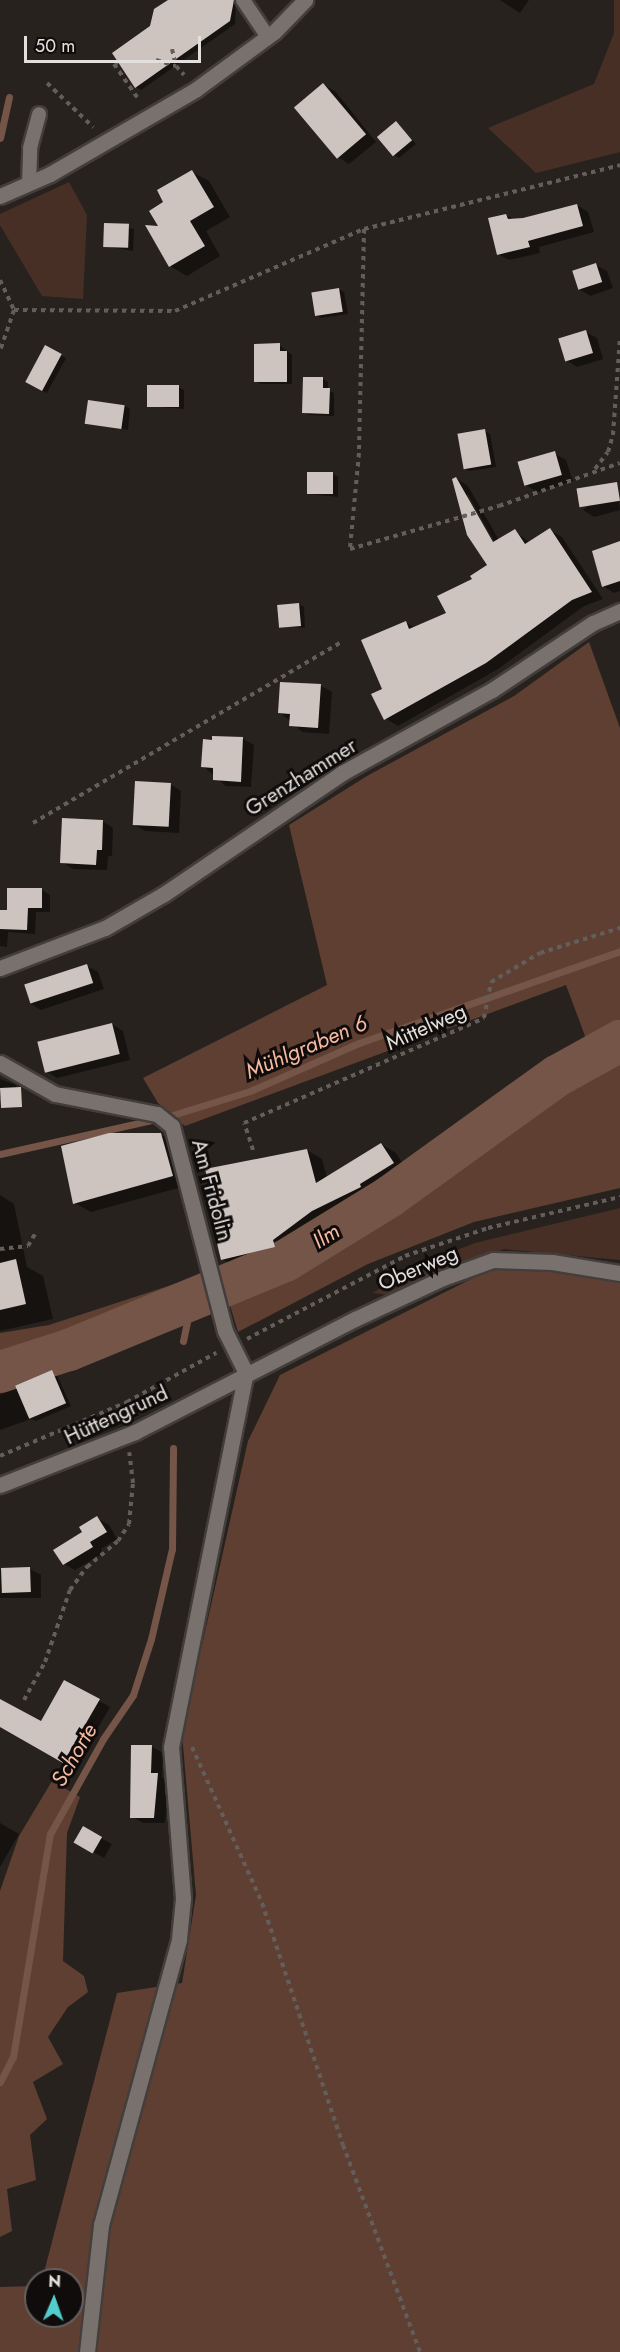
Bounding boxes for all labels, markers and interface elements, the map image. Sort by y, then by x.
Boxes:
scale bar [27,24,204,62]
text: 50 m [35,33,75,59]
street label: Grenzhammer [241,733,361,821]
street label: Mittelweg [382,998,470,1056]
water label: Mühlgraben 6 [241,1010,371,1084]
street label: Am Fridolin [186,1136,238,1244]
water label: Ilm [308,1218,344,1254]
street label: Oberweg [374,1240,462,1296]
street label: Hüttengrund [60,1380,172,1450]
water label: Schorte [46,1719,102,1791]
north arrow [24,2268,84,2328]
text: N [48,2270,61,2293]

